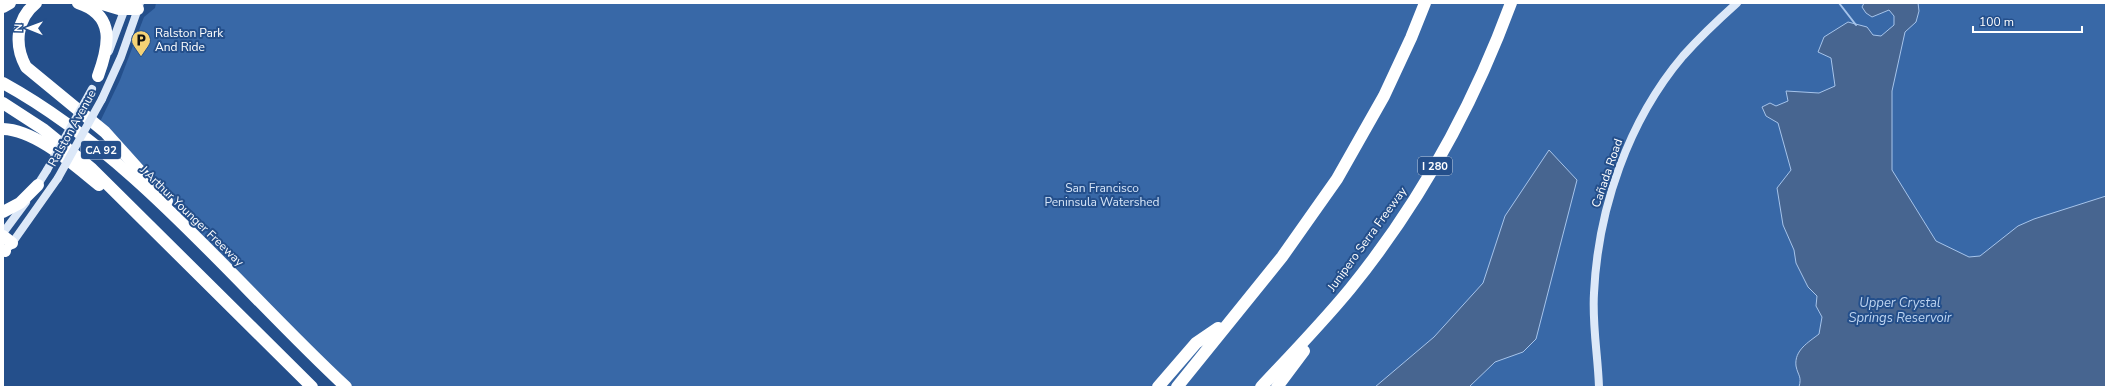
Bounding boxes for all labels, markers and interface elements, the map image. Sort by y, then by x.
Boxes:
north arrow [8,8,48,48]
scale bar [1973,8,2082,34]
text: 100 m [1979,14,2014,30]
text: N [11,24,26,32]
place label: Ralston Park And Ride [155,25,224,55]
parking icon: Ralston Park And Ride [130,29,152,57]
street label: Ralston Avenue [44,87,100,169]
street label: Cañada Road [1588,136,1626,210]
road number: CA 92 [81,141,121,159]
road number: I 280 [1418,157,1452,175]
street label: J Arthur Younger Freeway [136,161,248,270]
park label: San Francisco Peninsula Watershed [1044,180,1160,210]
street label: Junipero Serra Freeway [1323,183,1411,295]
water label: Upper Crystal Springs Reservoir [1848,294,1952,327]

